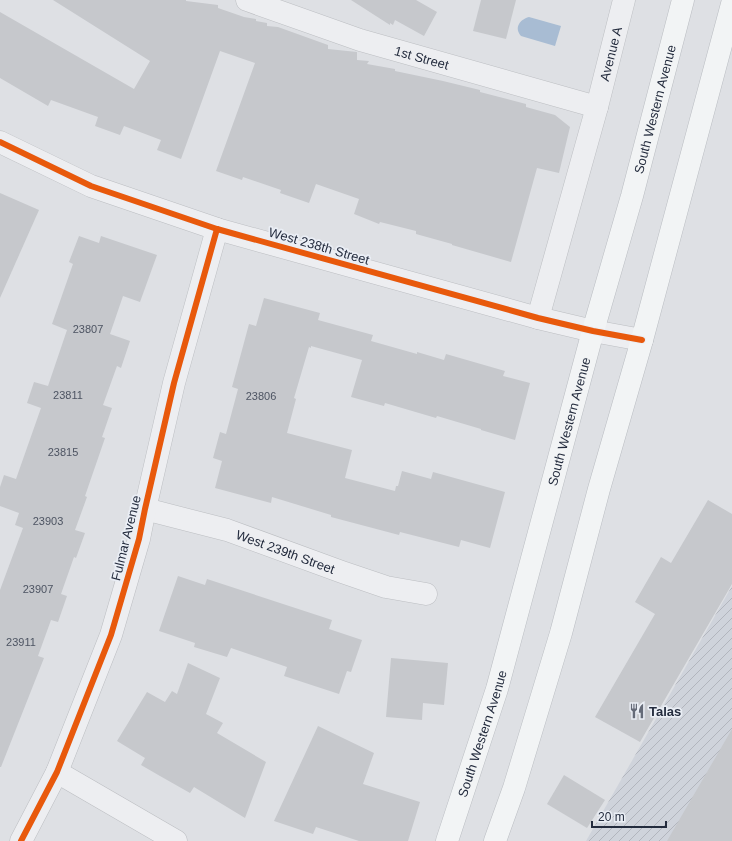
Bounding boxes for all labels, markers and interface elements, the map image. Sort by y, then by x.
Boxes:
street label: Avenue A [596,25,625,82]
street label: 1st Street [393,43,451,72]
street label: South Western Avenue [631,43,679,175]
street label: West 238th Street [267,224,371,268]
house number: 23807 [73,323,103,335]
street label: South Western Avenue [544,355,593,487]
house number: 23811 [53,389,83,401]
house number: 23806 [246,390,276,402]
house number: 23815 [48,446,78,458]
street label: Fulmar Avenue [108,494,144,582]
house number: 23903 [33,515,63,527]
street label: West 239th Street [234,527,337,576]
house number: 23907 [23,583,53,595]
house number: 23911 [6,636,36,648]
street label: South Western Avenue [454,668,509,799]
restaurant icon: Talas [628,702,646,720]
place label: Talas [649,704,681,719]
scale bar [592,803,666,829]
text: 20 m [598,810,625,824]

